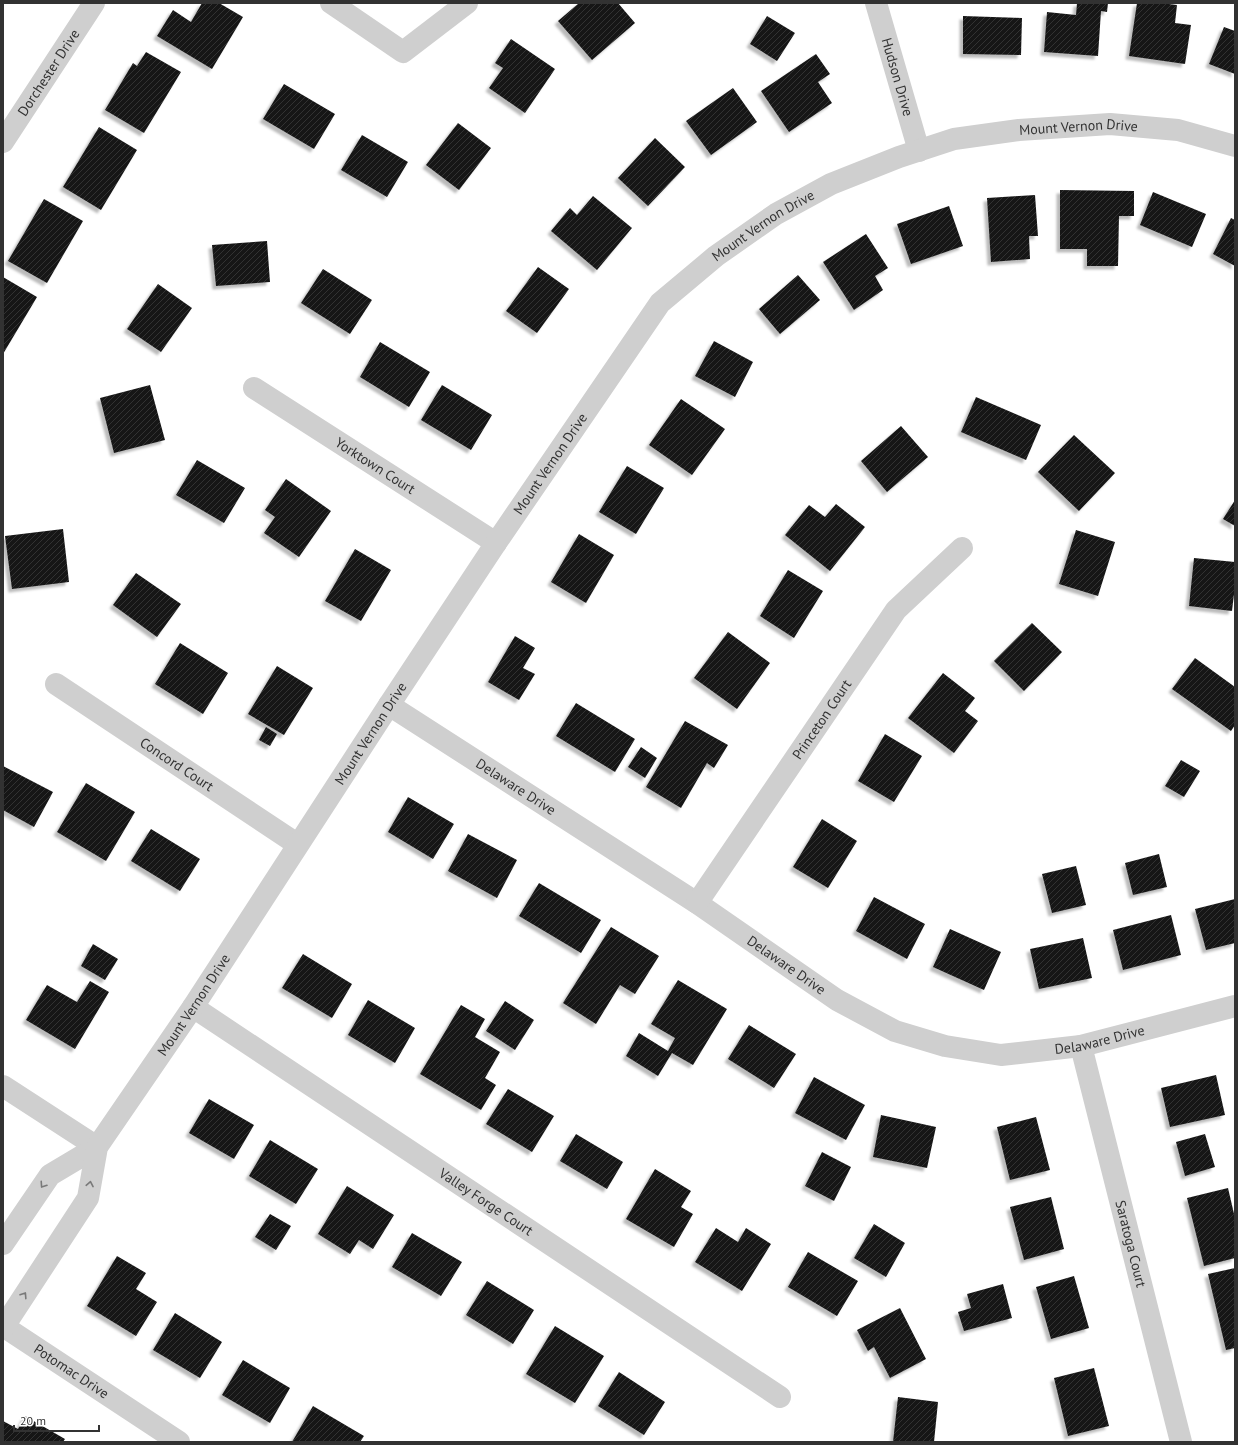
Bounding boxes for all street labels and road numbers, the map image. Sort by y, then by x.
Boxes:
street label: Dorchester Drive [14,26,83,119]
street label: Hudson Drive [878,36,917,118]
street label: Mount Vernon Drive [1019,115,1139,139]
street label: Mount Vernon Drive [708,186,818,265]
street label: Mount Vernon Drive [509,410,591,518]
street label: Yorktown Court [332,433,419,498]
street label: Princeton Court [788,676,855,763]
street label: Mount Vernon Drive [331,679,411,788]
street label: Concord Court [137,733,217,795]
street label: Delaware Drive [473,754,559,819]
street label: Delaware Drive [744,931,829,998]
street label: Mount Vernon Drive [153,950,234,1059]
street label: Delaware Drive [1054,1021,1146,1058]
street label: Valley Forge Court [435,1163,537,1240]
street label: Saratoga Court [1111,1198,1151,1289]
street label: Potomac Drive [30,1340,113,1402]

